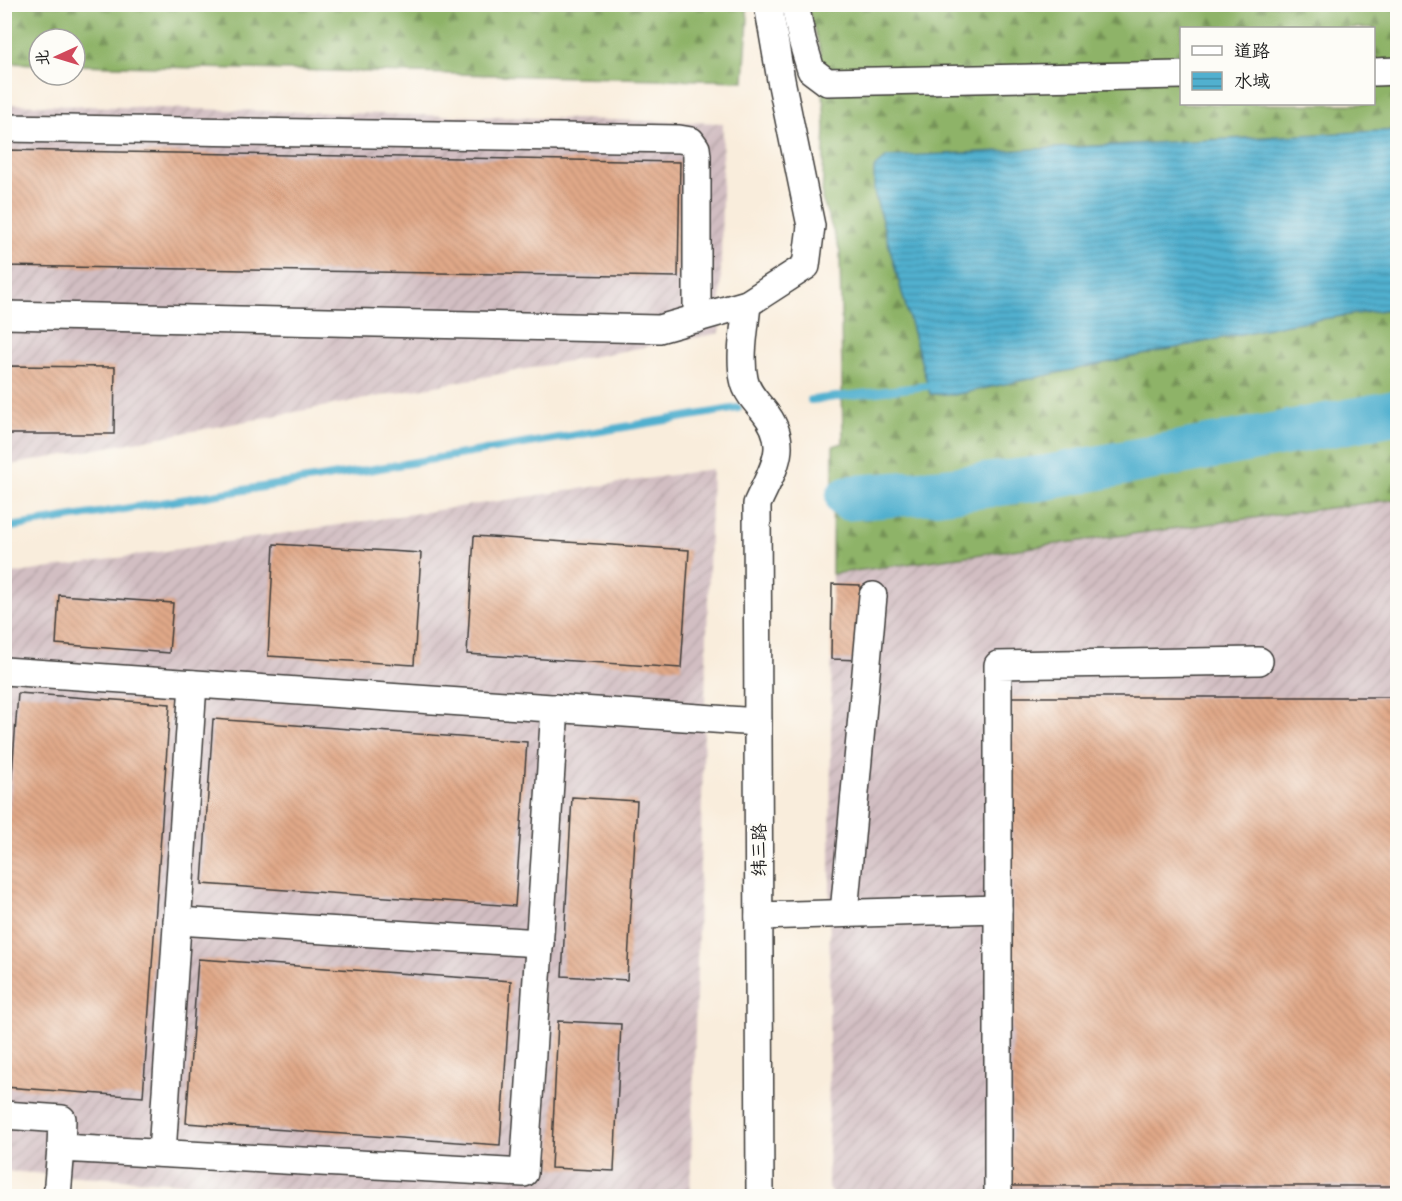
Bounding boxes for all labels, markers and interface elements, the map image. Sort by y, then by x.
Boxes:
north arrow [27,27,87,87]
legend [1180,27,1375,105]
text: 道路 [1234,40,1270,63]
text: 北 [32,49,54,67]
text: 水域 [1234,70,1270,93]
street label: 纬三路 [748,823,771,877]

